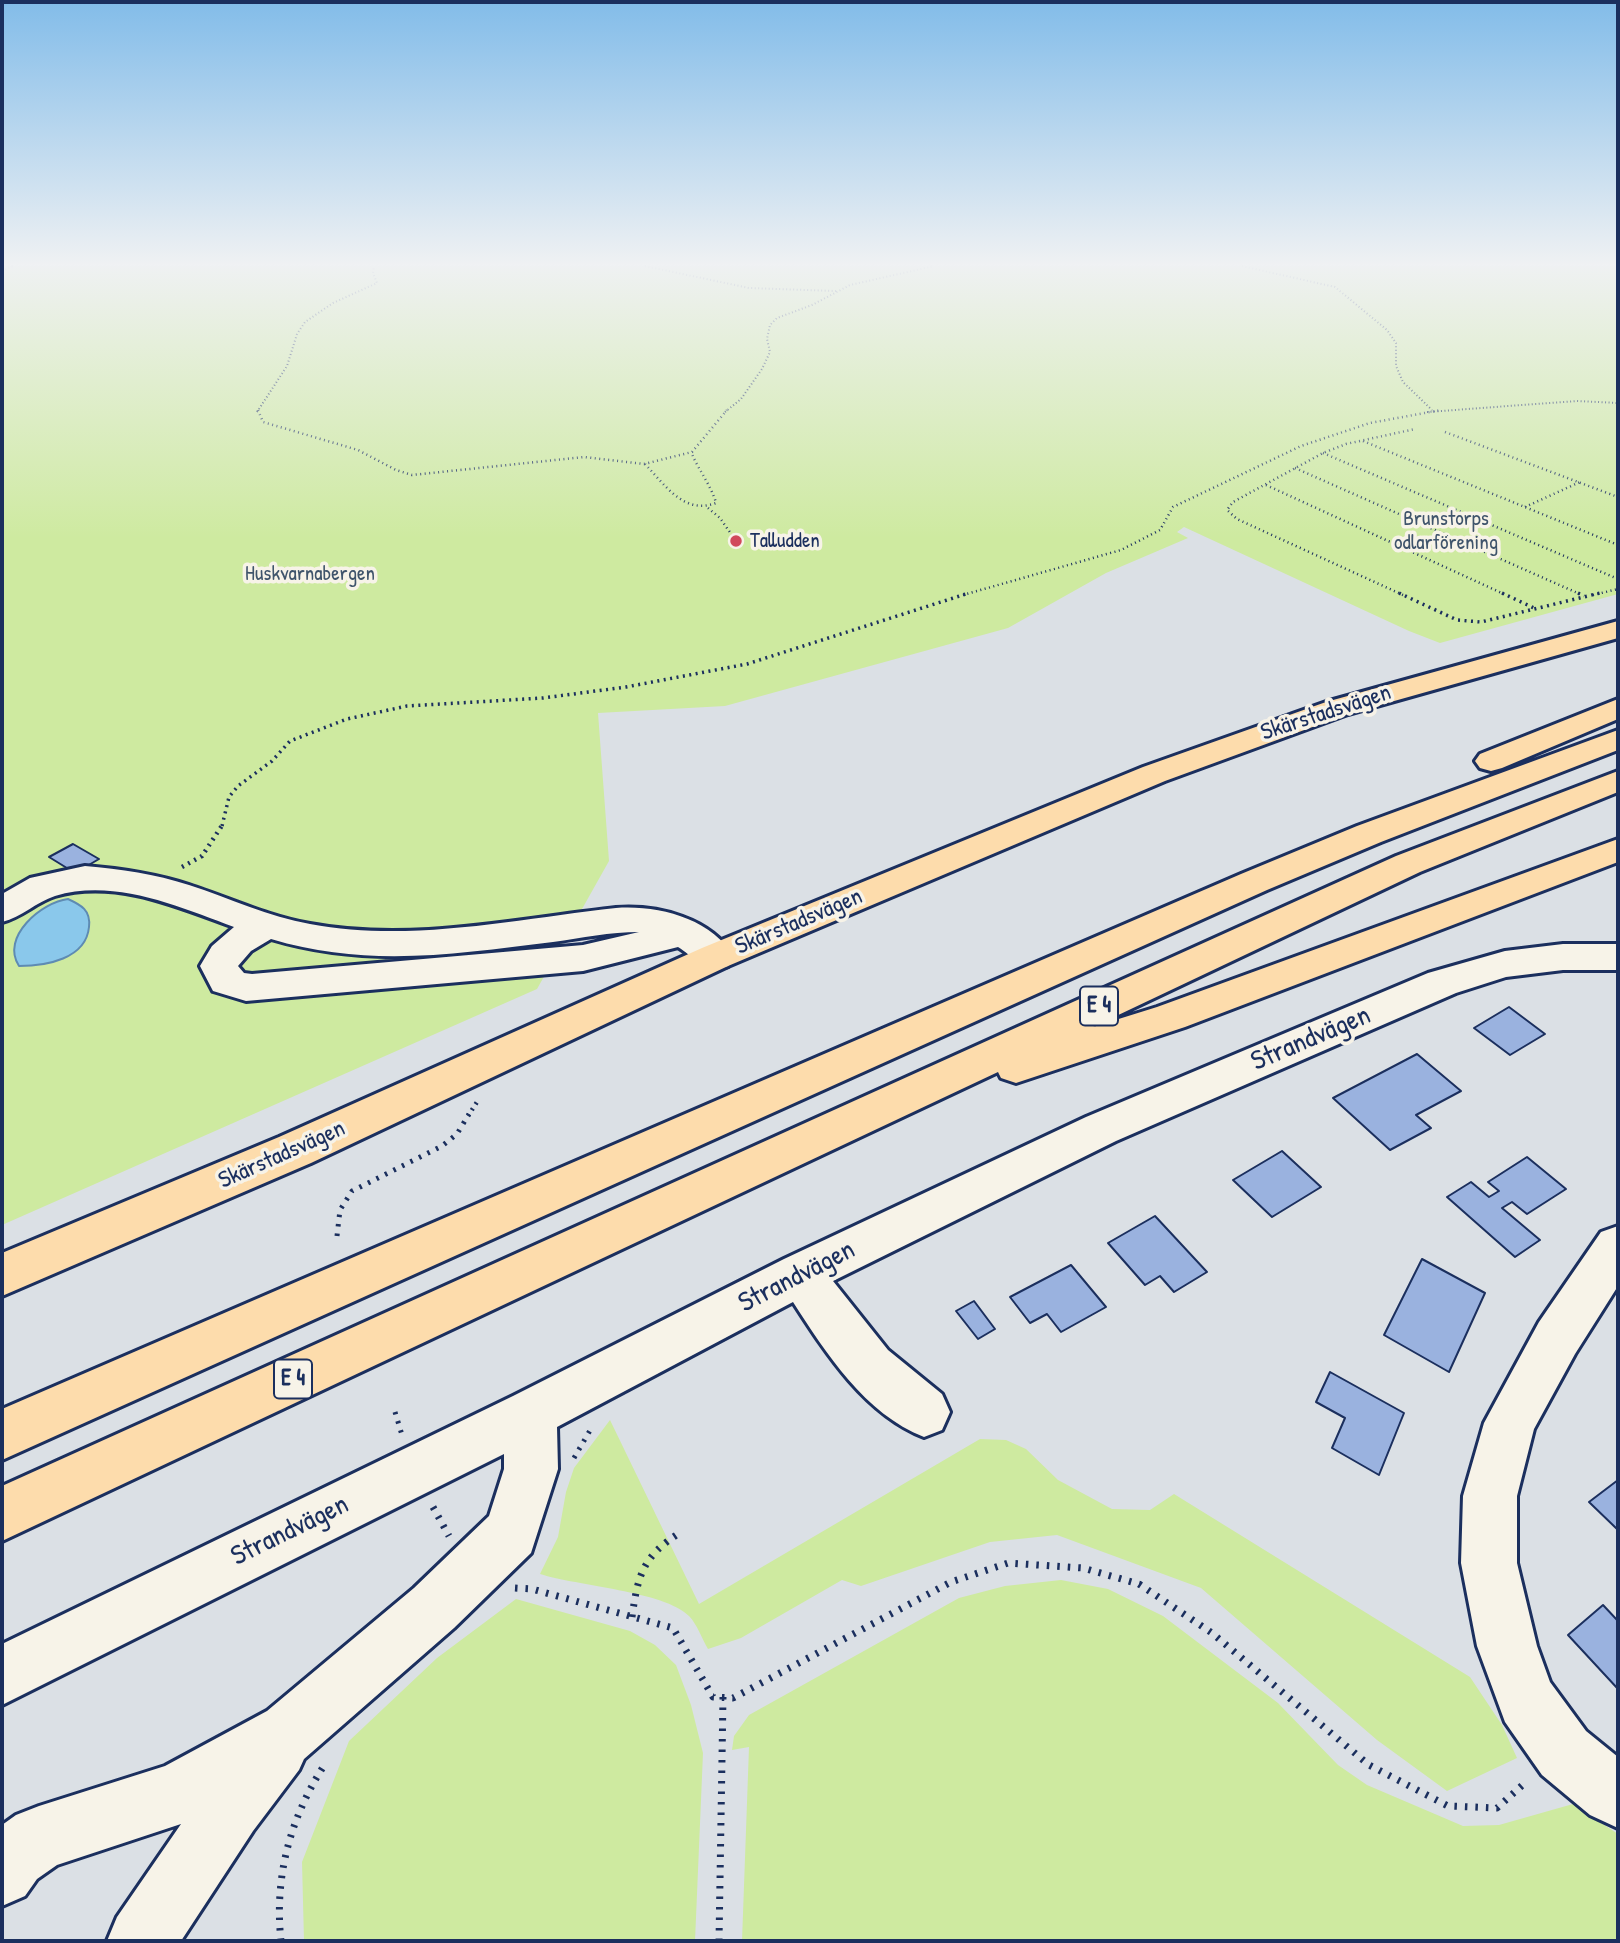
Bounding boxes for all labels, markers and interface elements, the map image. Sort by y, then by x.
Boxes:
park label: Brunstorps odlarförening [1394,506,1498,556]
place label: Talludden [750,528,820,554]
marker: Talludden [728,533,744,549]
park label: Huskvarnabergen [245,561,375,587]
street label: Skärstadsvägen [1257,678,1395,748]
street label: Skärstadsvägen [731,882,867,962]
road number: E 4 [1080,987,1118,1026]
street label: Strandvägen [1246,999,1376,1079]
street label: Skärstadsvägen [214,1114,350,1196]
street label: Strandvägen [733,1233,861,1321]
road number: E 4 [274,1360,312,1398]
street label: Strandvägen [226,1488,354,1574]

